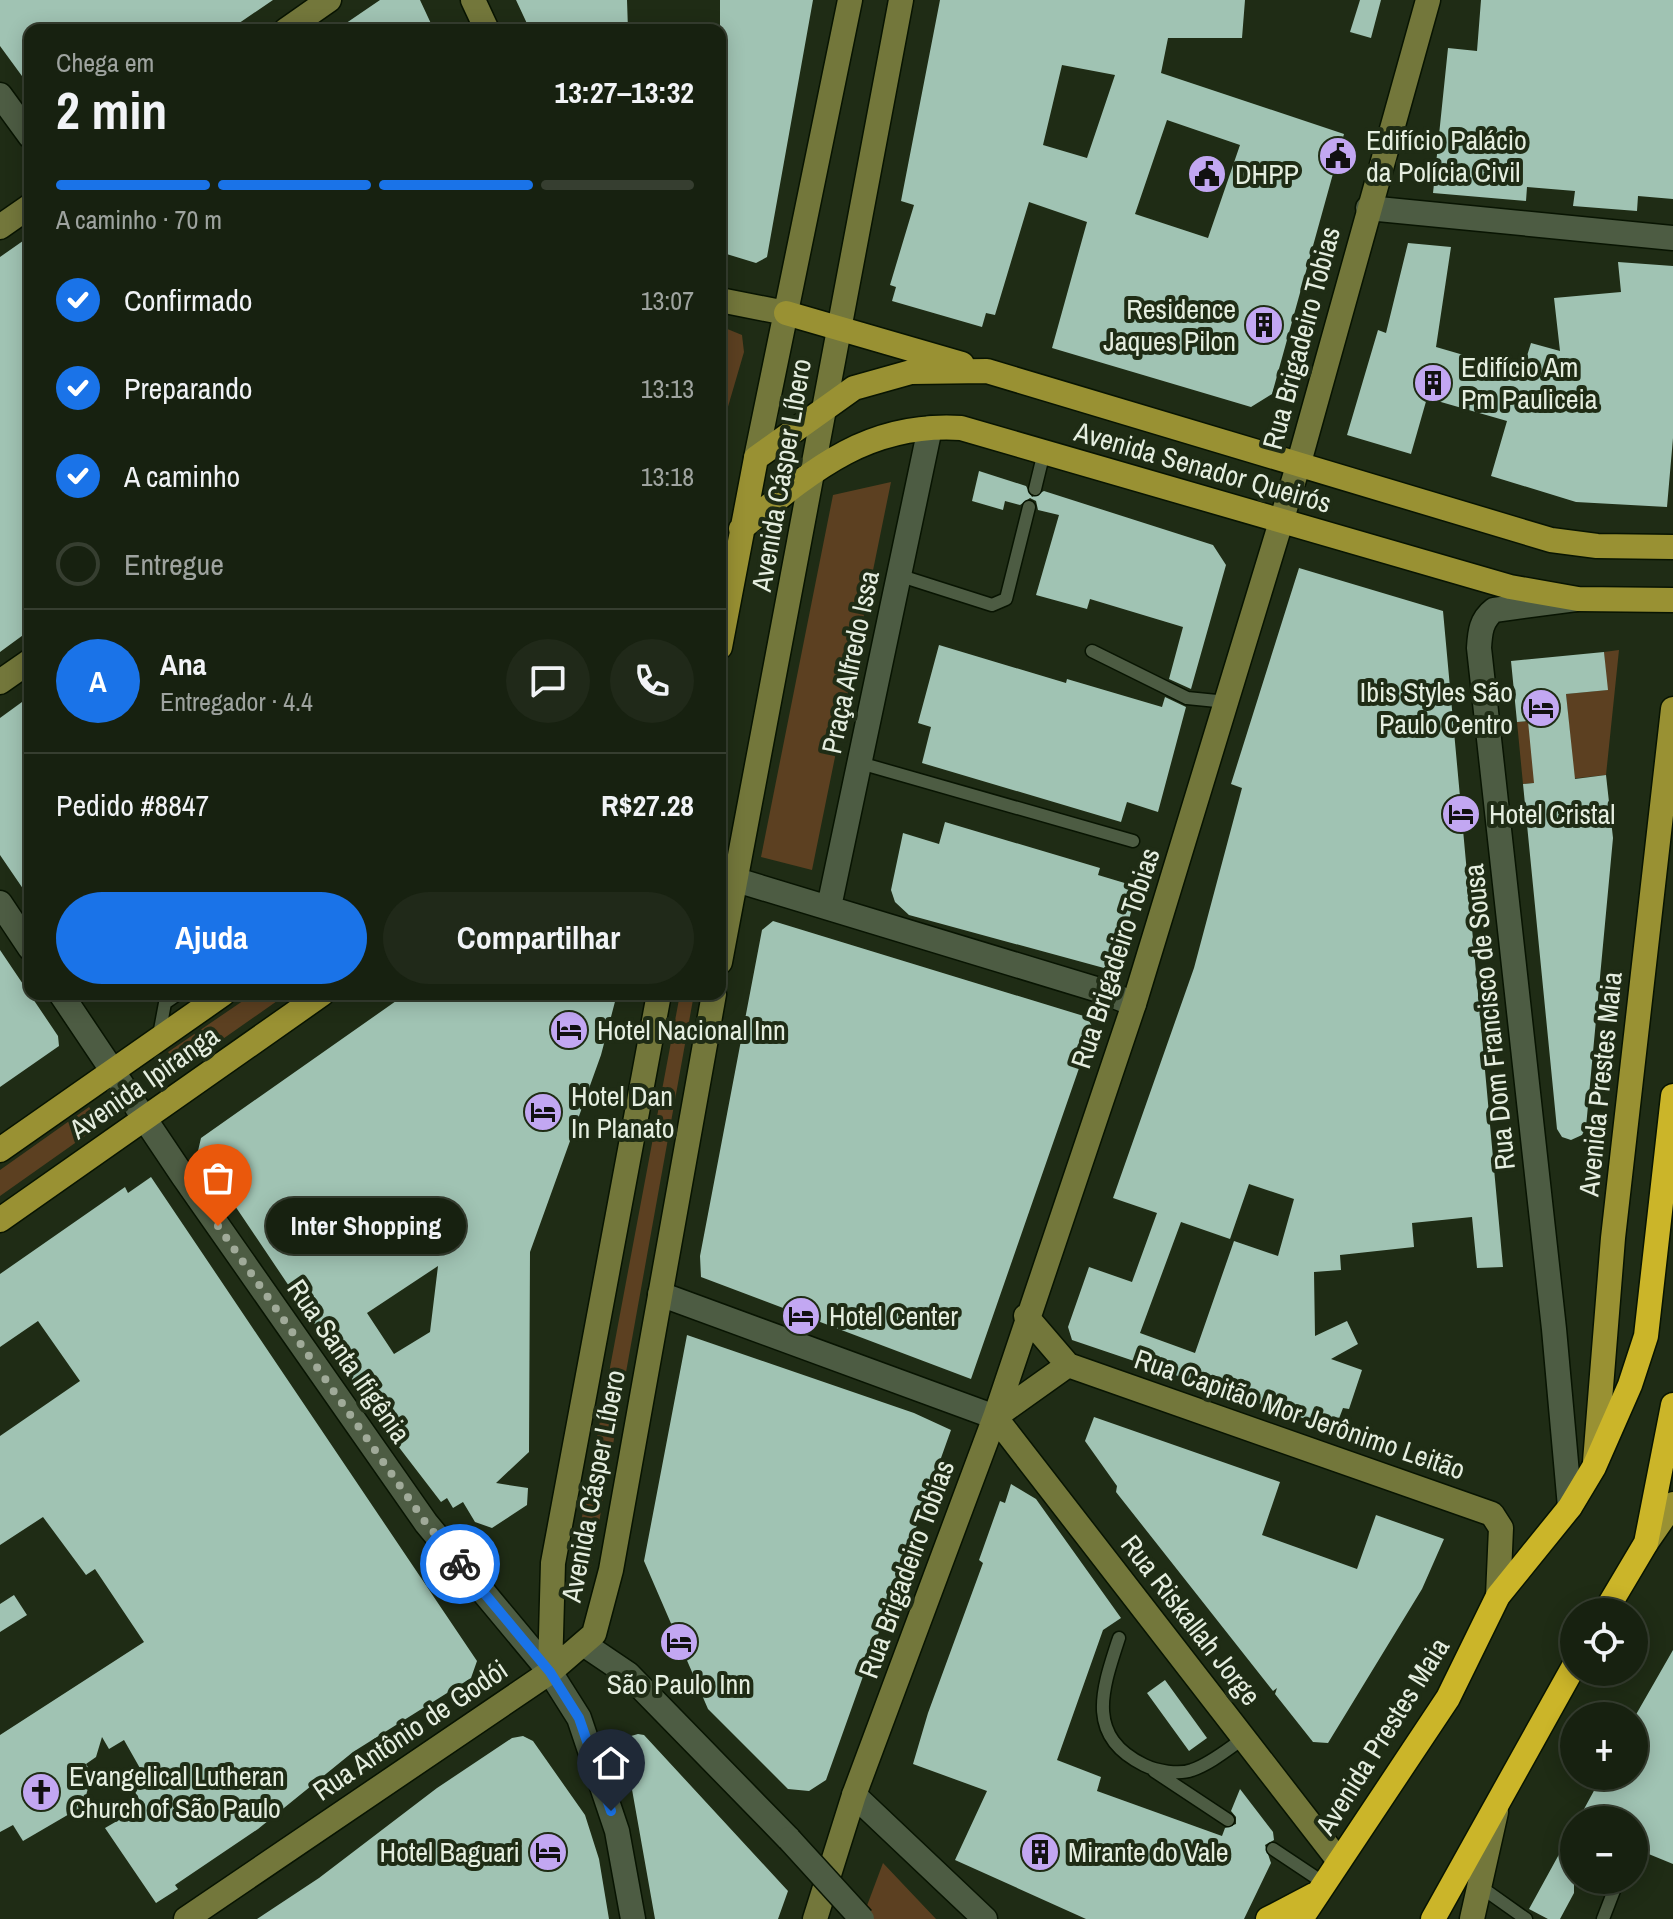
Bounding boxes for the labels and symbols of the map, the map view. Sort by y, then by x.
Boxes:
place label: Edifício Palácio da Polícia Civil [1366,121,1527,191]
public building icon: Edifício Palácio da Polícia Civil [1317,135,1359,177]
public building icon: DHPP [1186,153,1228,195]
place label: DHPP [1235,155,1299,193]
street label: Rua Brigadeiro Tobias [1253,222,1349,454]
place label: Residence Jaques Pilon [1103,290,1236,360]
building icon: Residence Jaques Pilon [1243,304,1285,346]
place label: Edifício Am Pm Pauliceia [1461,348,1598,418]
street label: Avenida Cásper Líbero [742,356,820,595]
building icon: Edifício Am Pm Pauliceia [1412,362,1454,404]
street label: Avenida Senador Queirós [1069,412,1336,522]
street label: Praça Alfredo Issa [812,567,888,757]
place label: Ibis Styles São Paulo Centro [1360,673,1513,743]
hotel icon: Ibis Styles São Paulo Centro [1520,687,1562,729]
hotel icon: Hotel Cristal [1440,793,1482,835]
place label: Hotel Cristal [1489,795,1615,833]
street label: Rua Brigadeiro Tobias [1061,843,1169,1073]
street label: Rua Dom Francisco de Sousa [1454,862,1524,1172]
street label: Avenida Prestes Maia [1569,970,1631,1199]
hotel icon: Hotel Nacional Inn [548,1009,590,1051]
place label: Hotel Nacional Inn [597,1011,786,1049]
street label: Avenida Ipiranga [61,1016,227,1148]
place label: Hotel Dan In Planato [571,1077,674,1147]
hotel icon: Hotel Dan In Planato [522,1091,564,1133]
pin [184,1144,252,1226]
callout: Inter Shopping [266,1198,466,1254]
street label: Rua Santa Ifigênia [279,1272,420,1451]
hotel icon: Hotel Center [780,1295,822,1337]
place label: Hotel Center [829,1297,958,1335]
street label: Rua Capitão Mor Jerônimo Leitão [1130,1340,1470,1488]
street label: Avenida Cásper Líbero [552,1367,634,1606]
street label: Rua Brigadeiro Tobias [849,1455,963,1683]
courier [420,1524,500,1604]
street label: Rua Riskallah Jorge [1112,1527,1270,1713]
hotel icon: São Paulo Inn [658,1621,700,1663]
street label: Avenida Prestes Maia [1306,1630,1458,1843]
street label: Rua Antônio de Godói [305,1651,515,1809]
place label: São Paulo Inn [607,1665,751,1703]
pin [577,1729,645,1811]
place label: Evangelical Lutheran Church of São Paulo [69,1757,285,1827]
church icon: Evangelical Lutheran Church of São Paulo [20,1771,62,1813]
hotel icon: Hotel Baguari [527,1831,569,1873]
building icon: Mirante do Vale [1019,1831,1061,1873]
place label: Hotel Baguari [380,1833,520,1871]
place label: Mirante do Vale [1068,1833,1228,1871]

